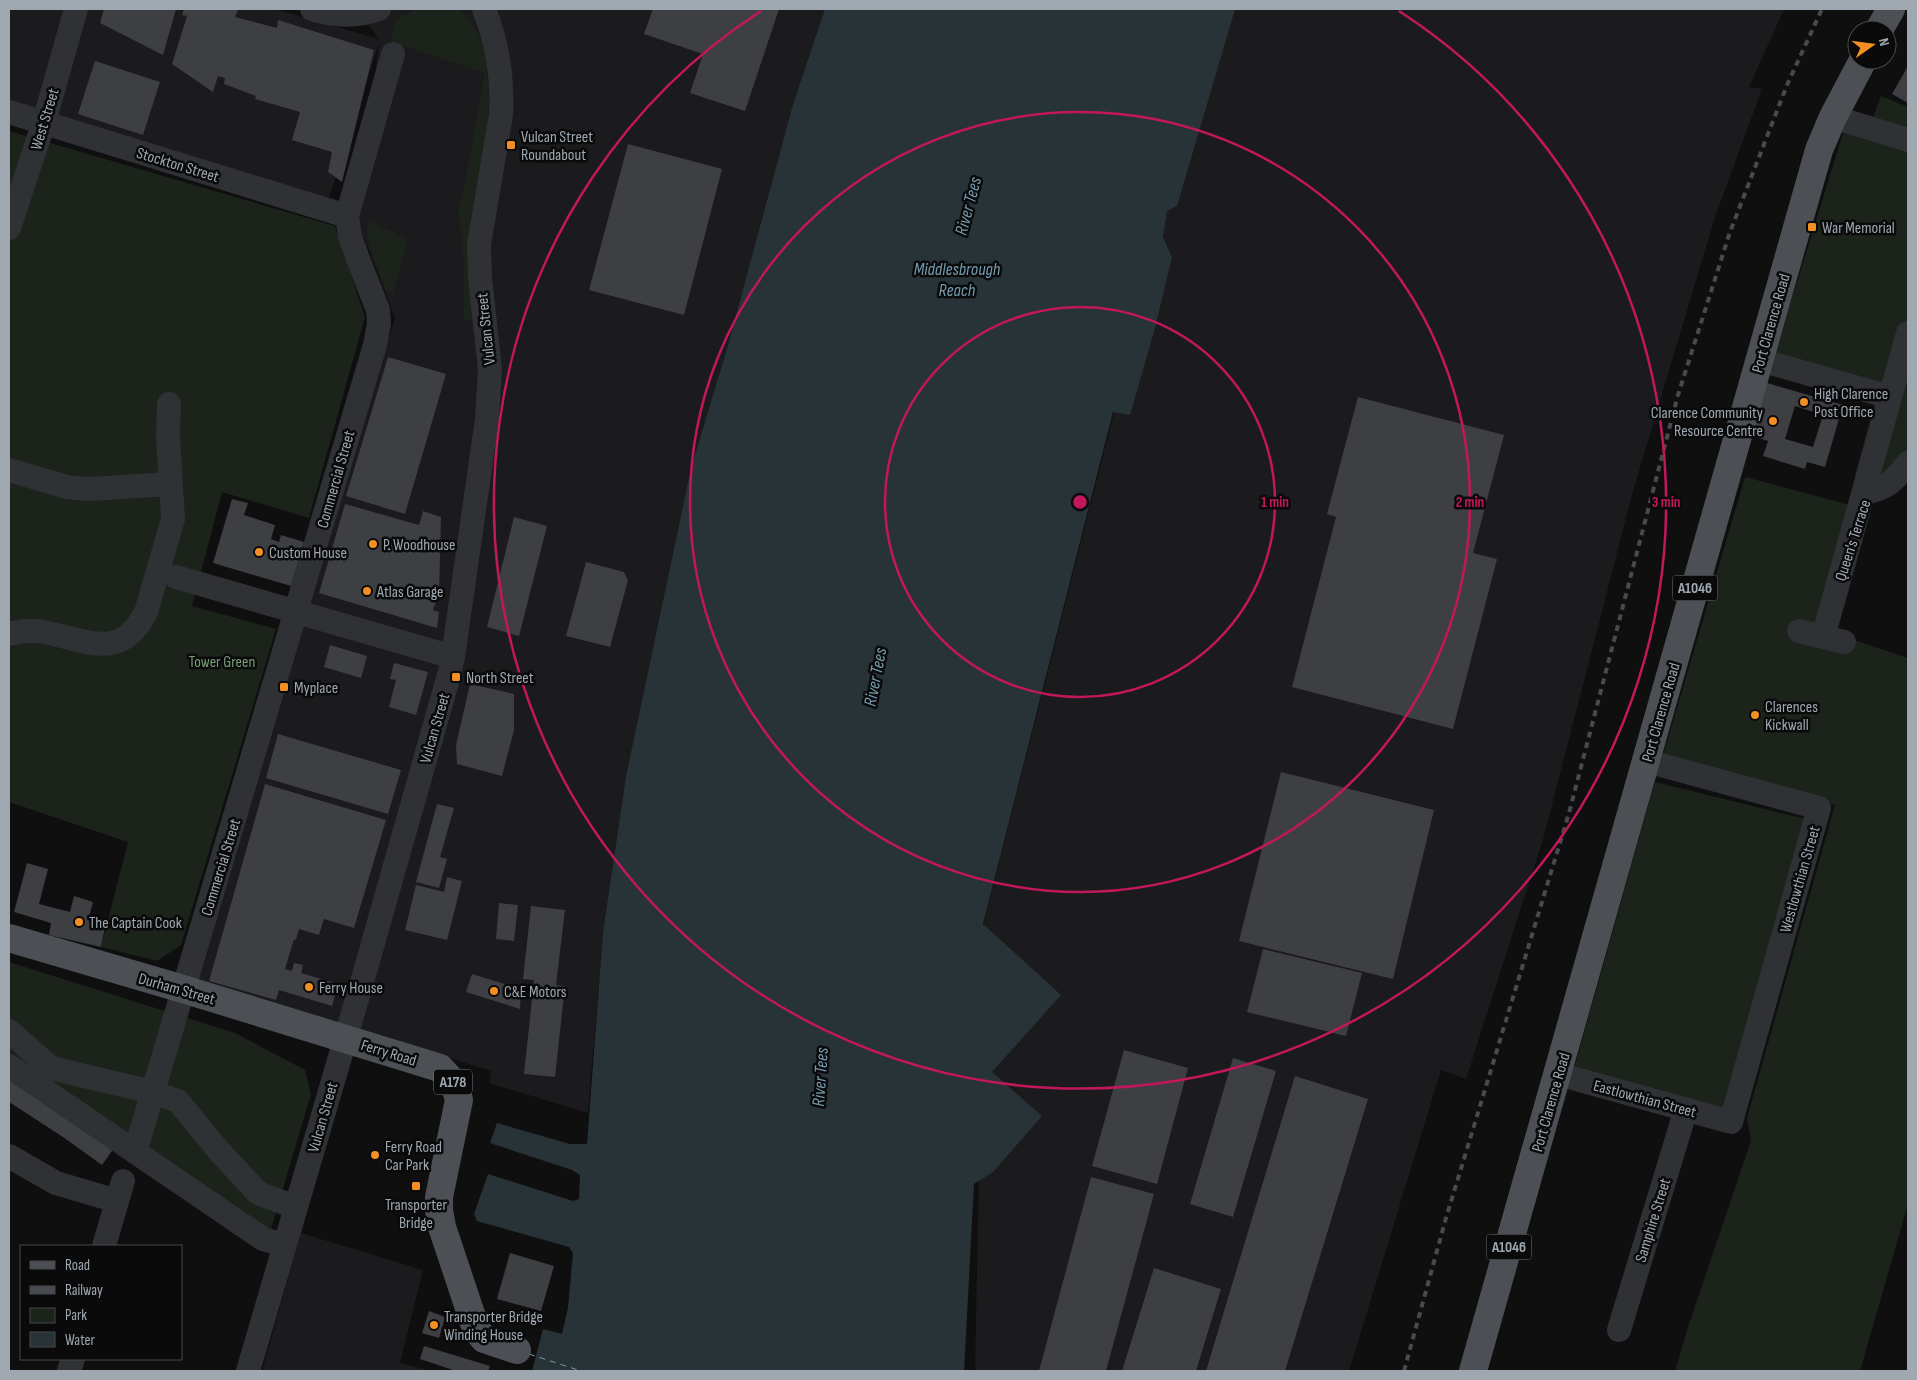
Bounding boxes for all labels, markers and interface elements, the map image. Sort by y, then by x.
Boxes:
north arrow [1847,20,1897,70]
text: N [1875,36,1893,48]
street label: West Street [27,86,64,153]
place label: Vulcan Street Roundabout [521,128,593,165]
marker: Vulcan Street Roundabout [505,139,517,151]
street label: Stockton Street [134,144,221,187]
water label: River Tees [951,174,986,237]
place label: War Memorial [1822,219,1895,238]
marker: War Memorial [1806,221,1818,233]
water label: Middlesbrough Reach [914,259,1001,301]
street label: Port Clarence Road [1748,272,1795,375]
street label: Vulcan Street [473,292,500,366]
place label: High Clarence Post Office [1814,385,1888,422]
marker: High Clarence Post Office [1798,396,1810,408]
place label: Clarence Community Resource Centre [1651,404,1763,441]
marker: Clarence Community Resource Centre [1767,415,1779,427]
street label: Commercial Street [313,428,359,530]
centre of rings [1071,493,1089,511]
text: 1 min [1261,493,1289,512]
text: 2 min [1456,493,1484,512]
text: 3 min [1652,493,1680,512]
street label: Queen's Terrace [1831,497,1875,583]
place label: P. Woodhouse [383,536,456,555]
marker: P. Woodhouse [367,538,379,550]
place label: Custom House [269,544,347,563]
marker: Custom House [253,546,265,558]
road number: A1046 [1672,576,1718,600]
place label: Atlas Garage [376,583,444,602]
marker: Atlas Garage [361,585,373,597]
water label: River Tees [860,645,892,708]
park label: Tower Green [189,653,255,672]
street label: Port Clarence Road [1638,661,1685,764]
place label: North Street [466,669,534,688]
marker: North Street [450,671,462,683]
place label: Myplace [294,679,338,698]
marker: Myplace [278,681,290,693]
street label: Vulcan Street [416,691,455,766]
place label: Clarences Kickwall [1765,698,1818,735]
marker: Clarences Kickwall [1749,709,1761,721]
street label: Commercial Street [198,817,245,918]
street label: Westlowthian Street [1776,824,1825,935]
place label: The Captain Cook [89,914,182,933]
marker: The Captain Cook [73,916,85,928]
street label: Durham Street [136,969,217,1009]
place label: Ferry House [319,979,383,998]
marker: Ferry House [303,981,315,993]
place label: C&E Motors [504,983,567,1002]
marker: C&E Motors [488,985,500,997]
street label: Ferry Road [359,1036,419,1071]
water label: River Tees [808,1046,833,1107]
street label: Port Clarence Road [1528,1051,1575,1154]
road number: A178 [434,1070,472,1094]
street label: Eastlowthian Street [1591,1077,1698,1122]
street label: Vulcan Street [304,1080,343,1155]
place label: Ferry Road Car Park [385,1138,442,1175]
marker: Ferry Road Car Park [369,1149,381,1161]
street label: Samphire Street [1632,1176,1675,1265]
marker: Transporter Bridge [410,1180,422,1192]
place label: Transporter Bridge [385,1196,448,1233]
road number: A1046 [1486,1234,1532,1260]
legend [20,1245,182,1360]
text: Road [65,1256,90,1275]
text: Railway [65,1281,103,1300]
text: Park [65,1306,87,1325]
place label: Transporter Bridge Winding House [444,1308,543,1345]
marker: Transporter Bridge Winding House [428,1319,440,1331]
text: Water [65,1331,96,1350]

